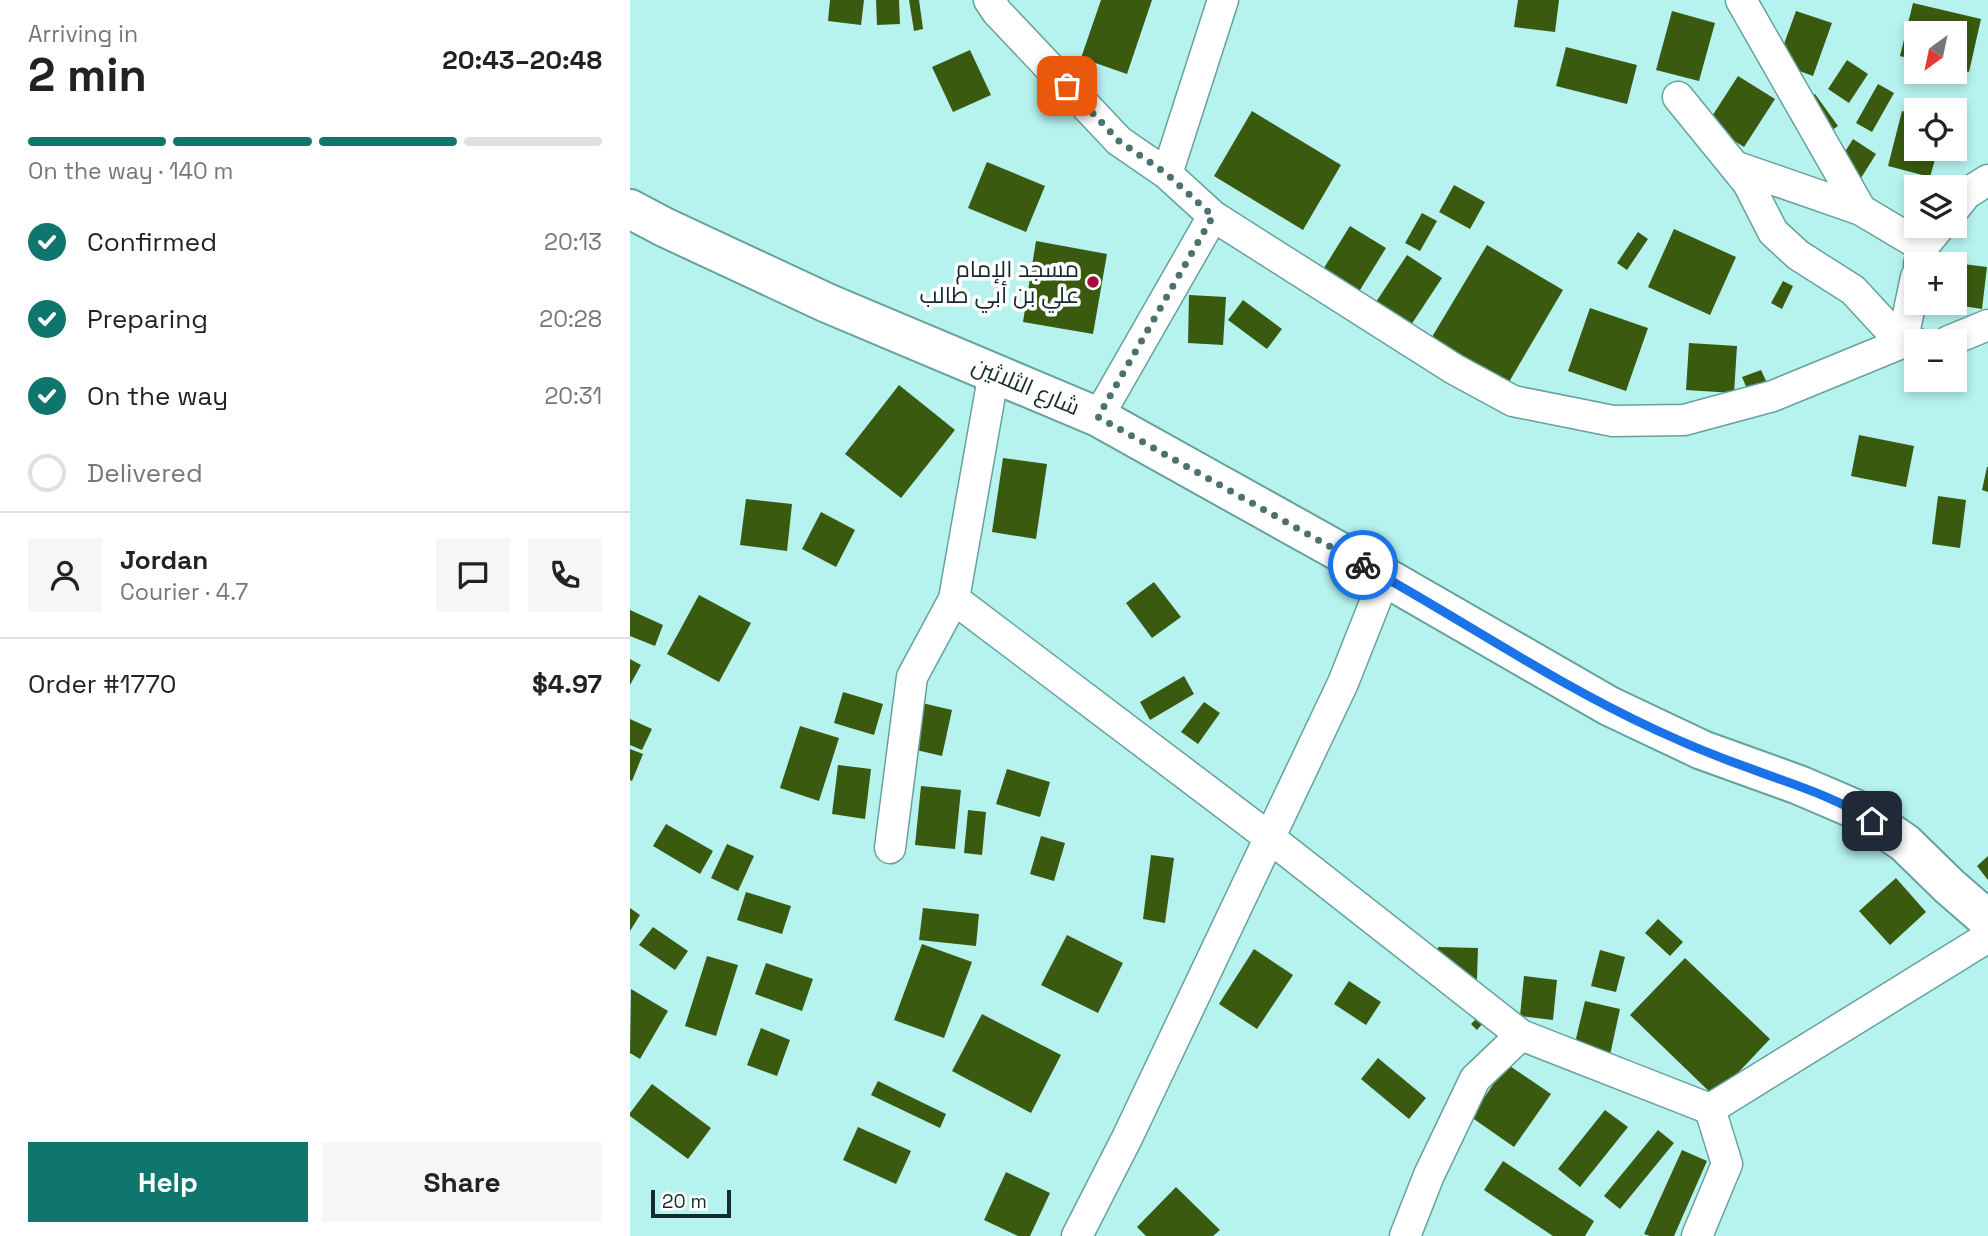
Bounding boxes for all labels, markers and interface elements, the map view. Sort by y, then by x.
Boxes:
text: Arriving in [28,19,138,49]
north arrow [1904,21,1967,84]
map controls [1904,21,1967,392]
text: 20:43–20:48 [442,43,602,77]
text: 2 min [28,46,147,104]
pin [1037,56,1097,116]
icon: bag [1048,67,1086,105]
button: locate [1904,98,1967,161]
text: On the way · 140 m [28,156,233,186]
button: layers [1904,175,1967,238]
icon: check [28,223,66,261]
text: Confirmed [87,225,217,259]
text: 20:13 [544,227,602,257]
button: + [1904,252,1967,315]
place label: مسجد الإمام علي بن أبي طالب [920,254,1079,313]
marker: مسجد الإمام علي بن أبي طالب [1085,274,1101,290]
icon: check [28,300,66,338]
text: Preparing [87,302,208,336]
text: 20:28 [539,304,602,334]
button: − [1904,329,1967,392]
street label: شارع الثلاثين [967,350,1084,423]
icon: check [28,377,66,415]
text: On the way [87,379,228,413]
text: 20:31 [544,381,602,411]
text: Delivered [87,456,203,490]
courier [1328,530,1398,600]
button: person [28,538,102,612]
button: chat [436,538,510,612]
button: phone [528,538,602,612]
text: Jordan [120,543,208,577]
icon: bike [1344,546,1382,584]
text: Courier · 4.7 [120,577,248,607]
text: Order #1770 [28,667,176,701]
text: $4.97 [532,667,602,701]
pin [1842,791,1902,851]
icon: home [1853,802,1891,840]
button: Help [28,1142,308,1222]
button: Share [322,1142,602,1222]
scale bar [651,1187,732,1219]
text: 20 m [662,1189,707,1214]

